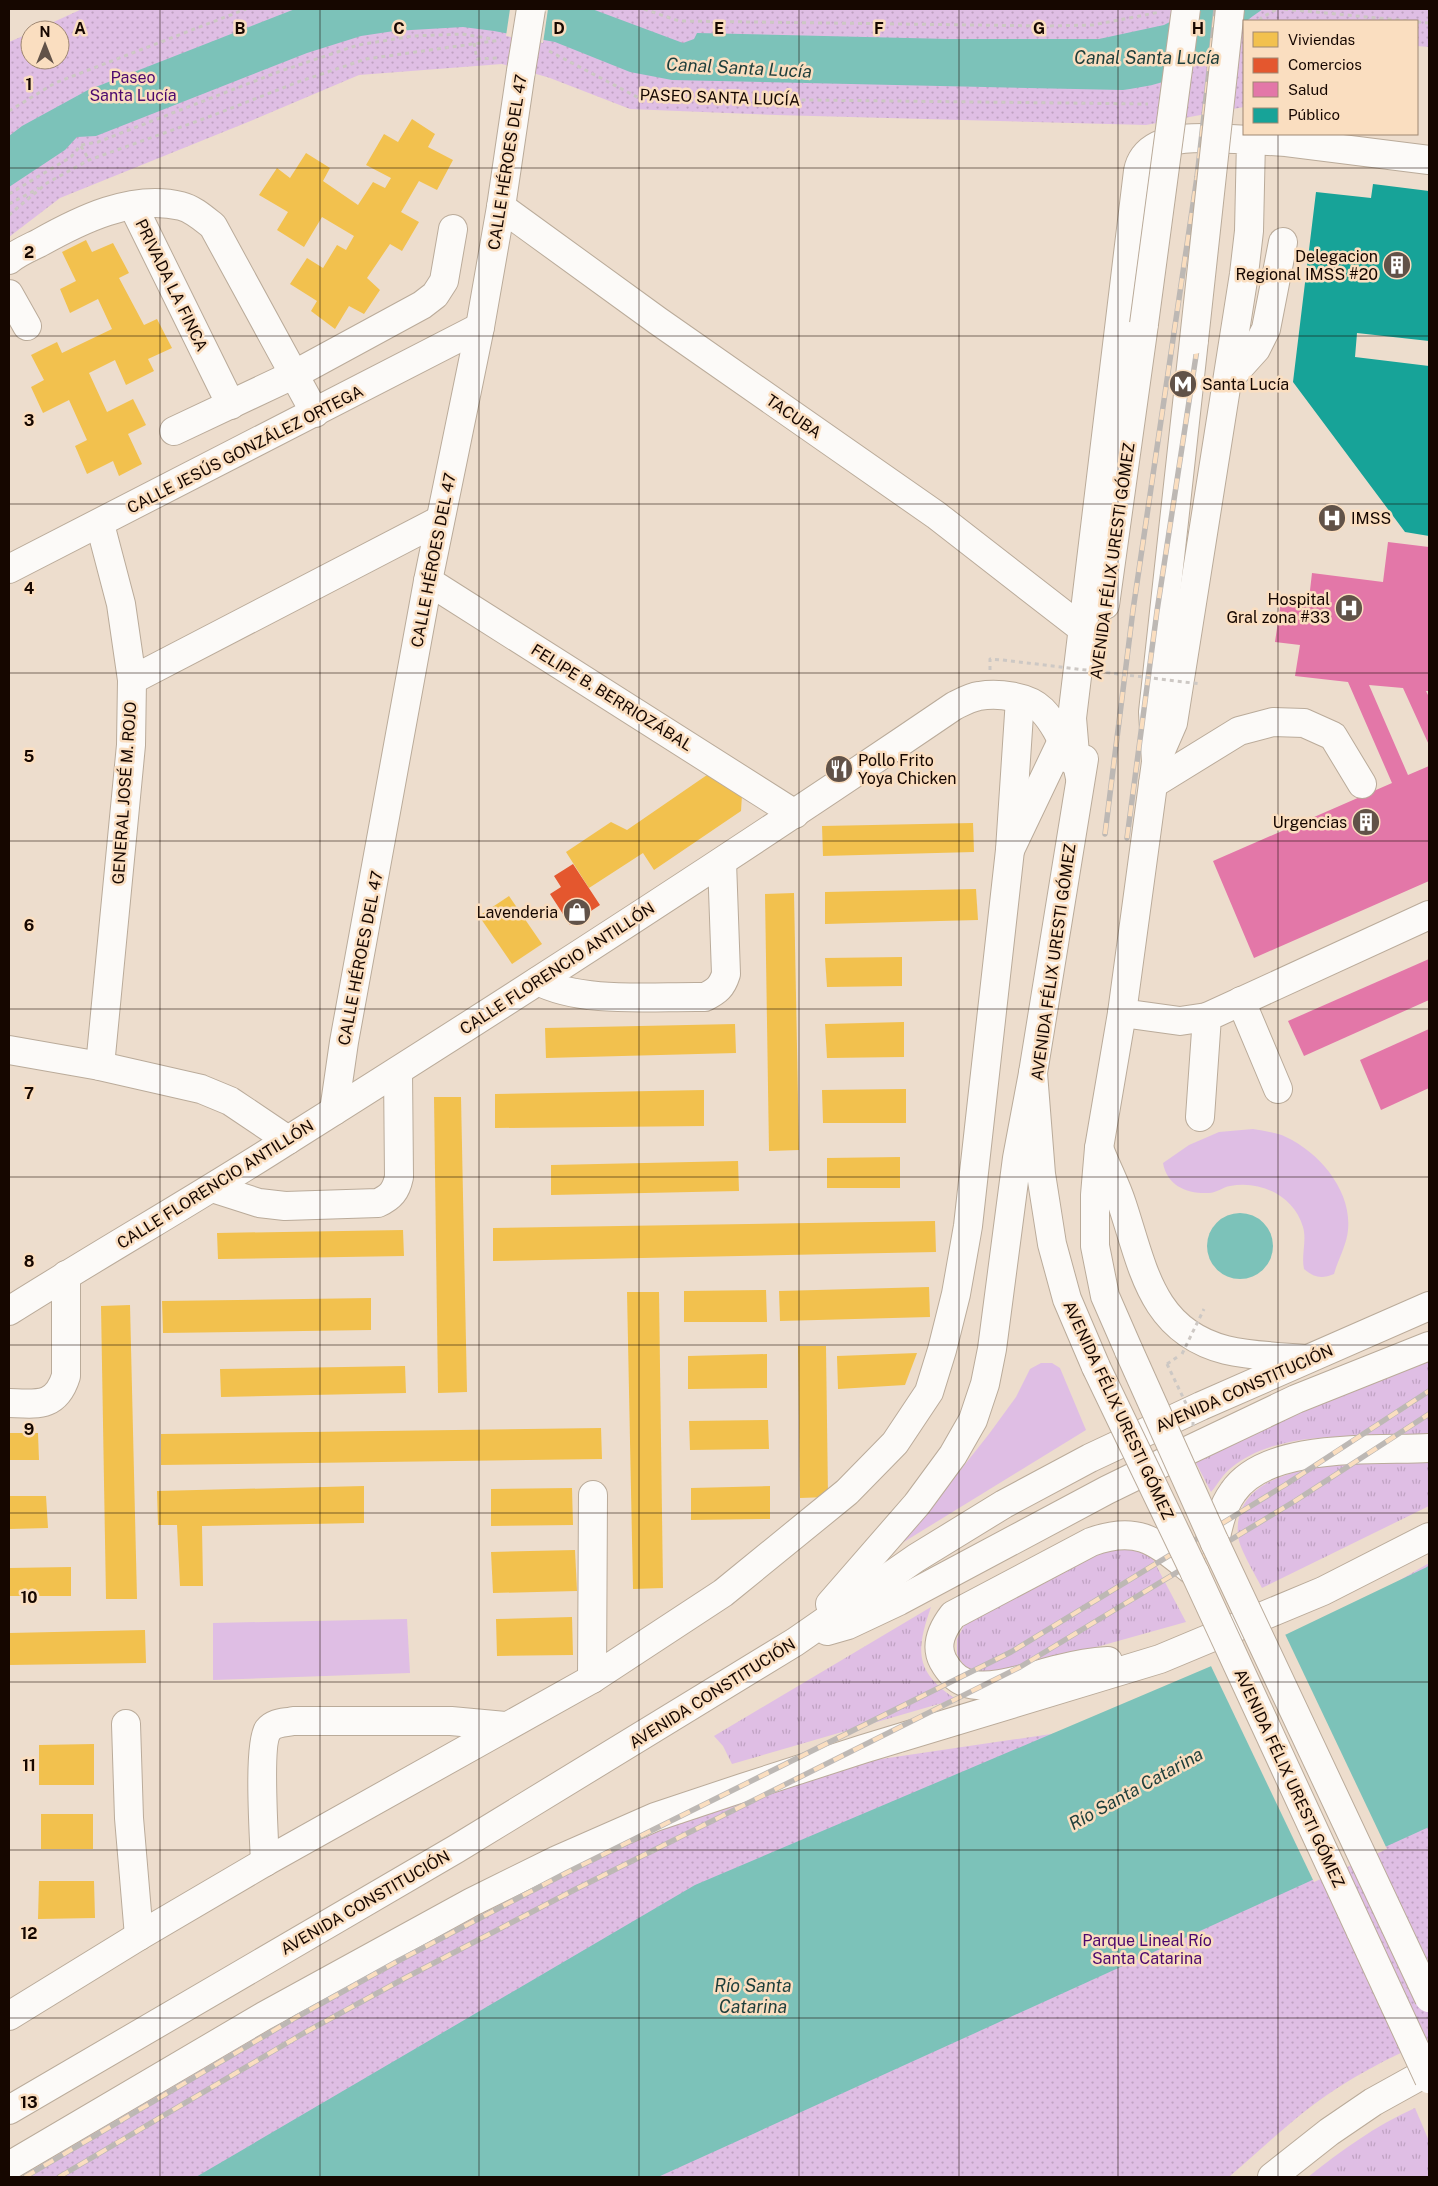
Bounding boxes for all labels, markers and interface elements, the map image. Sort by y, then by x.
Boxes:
text: A [74,19,86,38]
text: B [235,19,246,38]
text: C [393,19,405,38]
text: D [553,19,565,38]
text: E [714,19,724,38]
text: F [874,19,884,38]
text: G [1033,19,1045,38]
text: H [1192,19,1204,38]
north arrow [20,20,70,70]
legend [1243,20,1418,135]
text: N [40,24,50,40]
text: Viviendas [1288,31,1355,48]
water label: Canal Santa Lucía [1074,47,1220,68]
water label: Canal Santa Lucía [666,53,812,82]
text: Comercios [1288,56,1362,73]
park label: Paseo Santa Lucía [89,68,177,105]
street label: CALLE HÉROES DEL 47 [483,73,531,251]
text: 1 [26,75,32,94]
text: Salud [1288,81,1328,98]
street label: PASEO SANTA LUCÍA [639,84,801,110]
text: Público [1288,106,1340,123]
street label: PRIVADA LA FINCA [131,216,212,354]
text: 2 [24,243,34,262]
place label: Delegacion Regional IMSS #20 [1236,247,1378,284]
building icon: Delegacion Regional IMSS #20 [1382,250,1412,280]
metro station icon: Santa Lucía [1168,369,1198,399]
place label: Santa Lucía [1202,375,1289,394]
street label: CALLE JESÚS GONZÁLEZ ORTEGA [124,380,366,518]
street label: TACUBA [762,391,825,442]
text: 3 [24,411,34,430]
street label: AVENIDA FÉLIX URESTI GÓMEZ [1085,441,1139,681]
street label: CALLE HÉROES DEL 47 [406,471,460,649]
hospital icon: IMSS [1317,503,1347,533]
place label: IMSS [1351,509,1391,528]
text: 4 [24,579,35,598]
place label: Hospital Gral zona #33 [1226,590,1330,627]
hospital icon: Hospital Gral zona #33 [1334,593,1364,623]
street label: FELIPE B. BERRIOZÁBAL [528,639,696,755]
street label: GENERAL JOSÉ M. ROJO [108,701,140,885]
text: 5 [24,747,35,766]
place label: Pollo Frito Yoya Chicken [858,751,956,788]
restaurant icon: Pollo Frito Yoya Chicken [824,754,854,784]
building icon: Urgencias [1351,807,1381,837]
place label: Urgencias [1272,813,1347,832]
street label: AVENIDA FÉLIX URESTI GÓMEZ [1026,842,1080,1082]
street label: CALLE HÉROES DEL 47 [333,869,387,1047]
street label: CALLE FLORENCIO ANTILLÓN [456,897,658,1039]
shop icon: Lavenderia [562,897,592,927]
place label: Lavenderia [477,903,558,922]
text: 6 [24,916,34,935]
text: 7 [24,1084,34,1103]
street label: CALLE FLORENCIO ANTILLÓN [113,1115,317,1253]
text: 8 [24,1252,35,1271]
street label: AVENIDA FÉLIX URESTI GÓMEZ [1059,1297,1179,1523]
street label: AVENIDA CONSTITUCIÓN [1152,1340,1336,1436]
text: 9 [24,1420,34,1439]
text: 10 [20,1588,38,1607]
street label: AVENIDA CONSTITUCIÓN [625,1634,799,1752]
street label: AVENIDA FÉLIX URESTI GÓMEZ [1230,1665,1350,1891]
water label: Río Santa Catarina [1065,1743,1206,1834]
text: 11 [22,1756,36,1775]
street label: AVENIDA CONSTITUCIÓN [277,1845,453,1959]
text: 12 [20,1924,38,1943]
park label: Parque Lineal Río Santa Catarina [1082,1931,1212,1968]
water label: Río Santa Catarina [714,1975,792,2017]
text: 13 [20,2093,38,2112]

